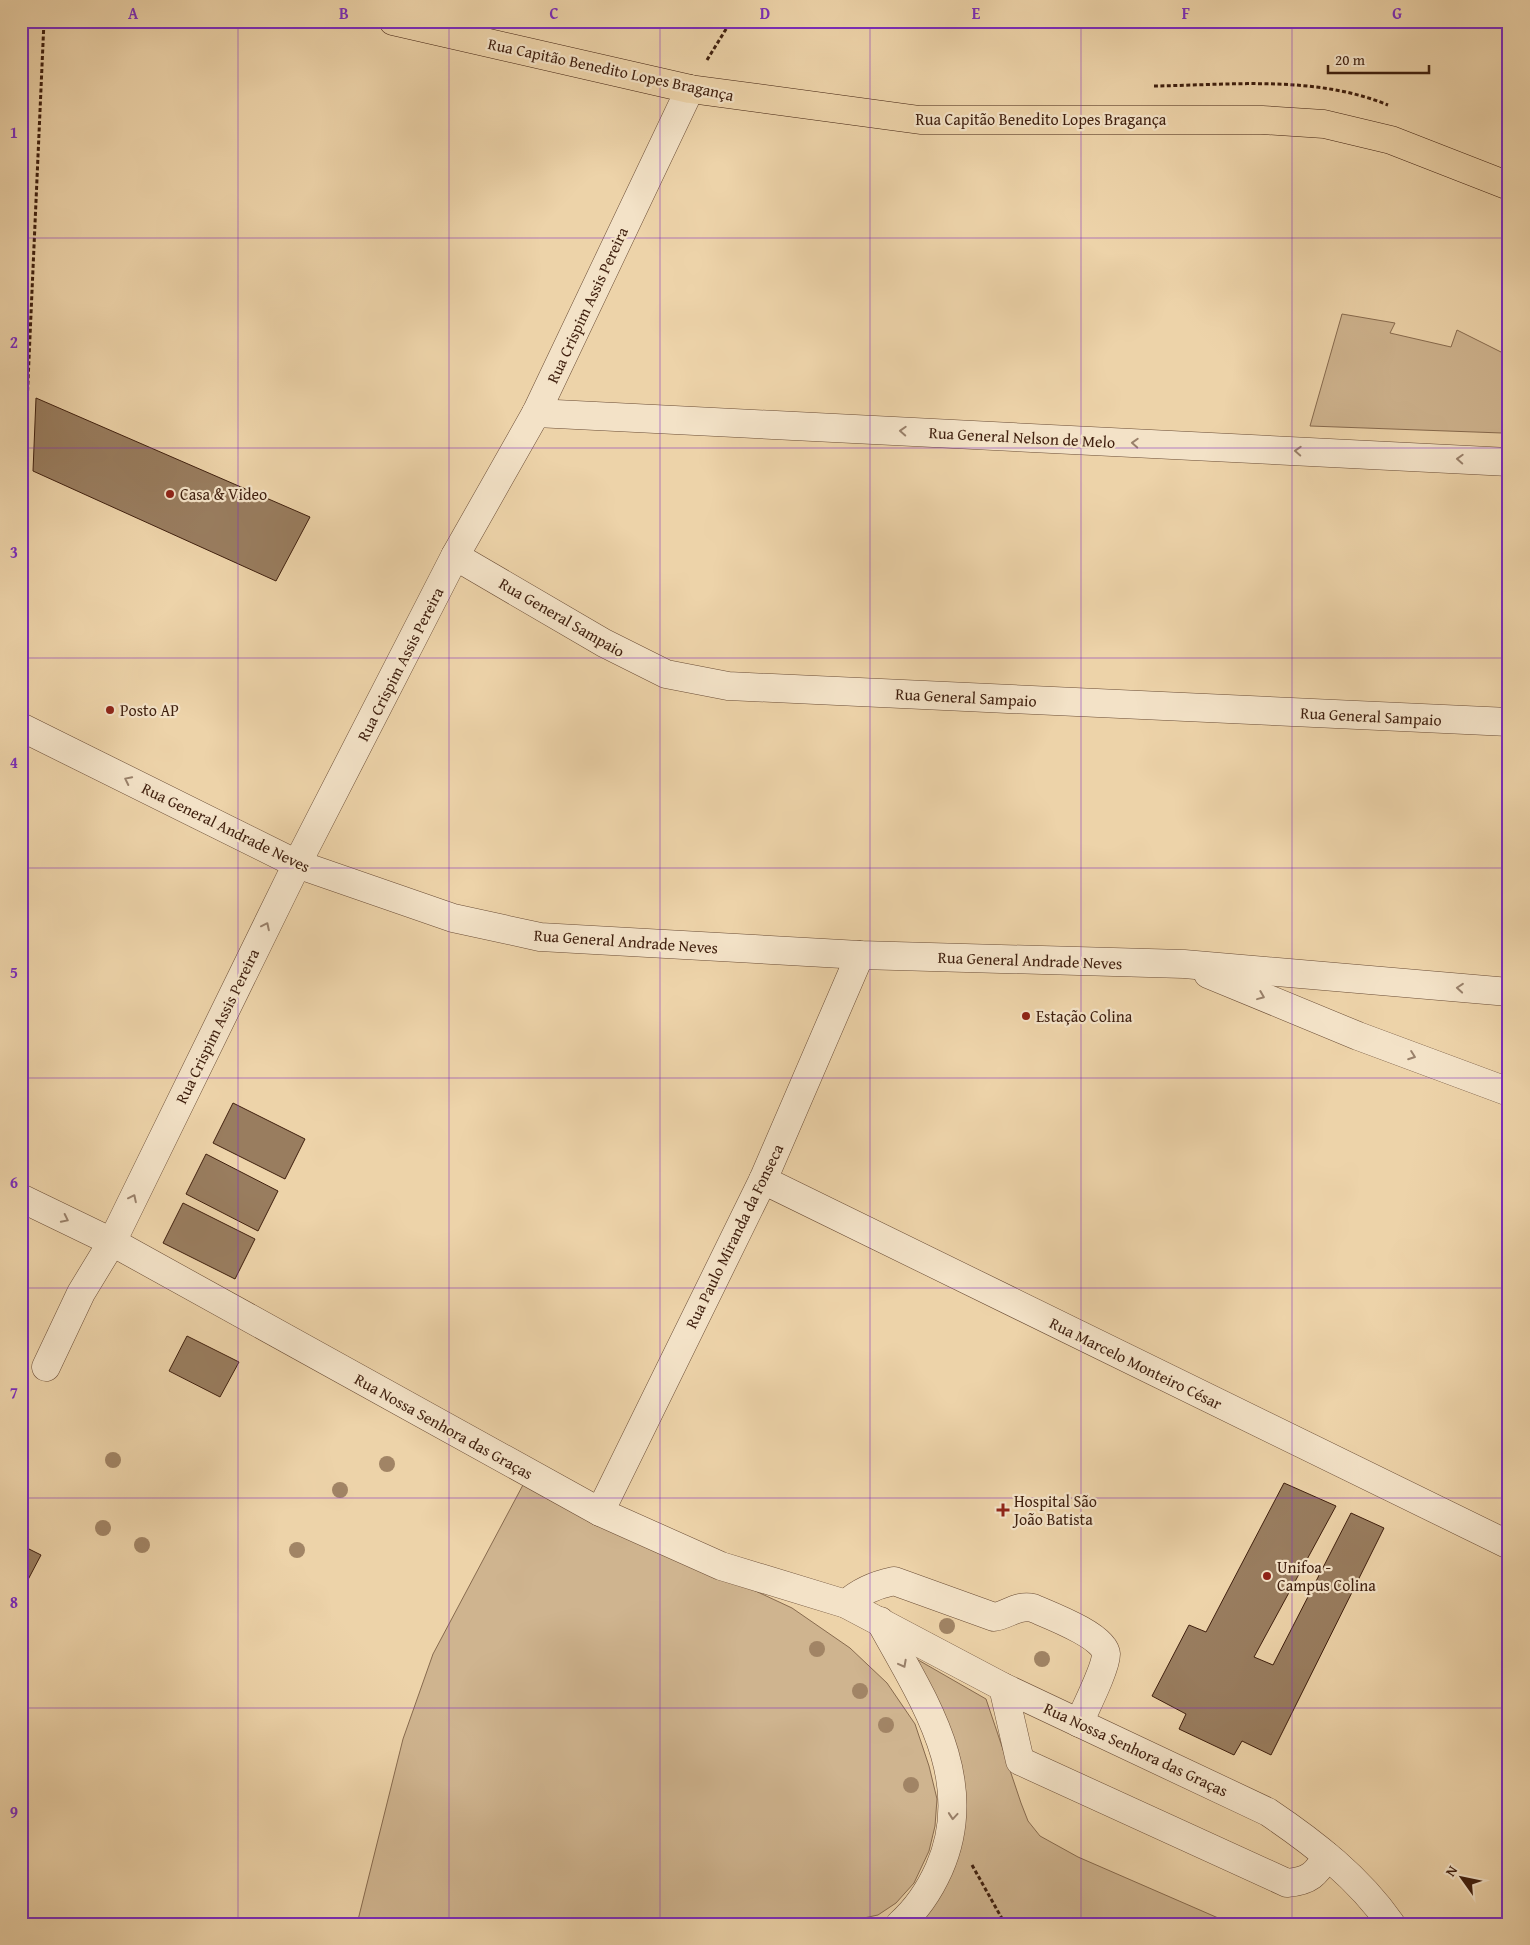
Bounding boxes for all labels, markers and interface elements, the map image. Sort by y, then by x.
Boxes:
text: A [128,1,139,25]
text: B [339,1,349,25]
text: C [549,1,559,25]
text: D [760,1,770,25]
text: E [972,1,981,25]
text: F [1182,1,1190,25]
text: G [1392,1,1402,25]
street label: Rua Capitão Benedito Lopes Bragança [486,31,737,107]
scale bar [1328,42,1429,74]
text: 20 m [1335,49,1366,70]
street label: Rua Capitão Benedito Lopes Bragança [916,107,1167,131]
text: 1 [10,120,18,144]
street label: Rua Crispim Assis Pereira [540,222,634,387]
text: 2 [10,330,18,354]
street label: Rua General Nelson de Melo [928,420,1116,454]
one-way arrow [899,426,907,437]
one-way arrow [1131,438,1139,448]
one-way arrow [1294,446,1302,457]
one-way arrow [1456,454,1464,465]
place label: Casa & Video [180,482,267,506]
marker: Casa & Video [164,488,176,500]
text: 3 [10,540,18,564]
street label: Rua General Sampaio [495,571,629,663]
street label: Rua Crispim Assis Pereira [351,582,449,745]
street label: Rua General Sampaio [895,681,1037,713]
place label: Posto AP [120,698,179,722]
street label: Rua General Sampaio [1300,700,1442,732]
marker: Posto AP [104,704,116,716]
text: 4 [10,750,18,774]
one-way arrow [124,776,133,786]
street label: Rua General Andrade Neves [138,776,314,878]
one-way arrow [260,922,270,931]
street label: Rua General Andrade Neves [533,923,719,959]
street label: Rua Crispim Assis Pereira [169,944,265,1108]
street label: Rua General Andrade Neves [937,945,1123,975]
text: 5 [10,960,18,984]
one-way arrow [1456,983,1464,994]
one-way arrow [1256,989,1265,1000]
place label: Estação Colina [1036,1004,1133,1028]
marker: Estação Colina [1020,1010,1032,1022]
one-way arrow [1407,1050,1416,1060]
street label: Rua Paulo Miranda da Fonseca [679,1139,789,1332]
text: 6 [10,1170,18,1194]
one-way arrow [127,1194,137,1203]
one-way arrow [60,1213,69,1223]
street label: Rua Marcelo Monteiro César [1046,1311,1227,1415]
street label: Rua Nossa Senhora das Graças [350,1367,538,1485]
text: 7 [10,1380,18,1404]
place label: Hospital São João Batista [1012,1489,1097,1531]
marker: Hospital São João Batista [996,1503,1010,1517]
place label: Unifoa - Campus Colina [1277,1555,1376,1597]
marker: Unifoa - Campus Colina [1261,1570,1273,1582]
text: 8 [10,1590,18,1614]
one-way arrow [897,1659,907,1668]
street label: Rua Nossa Senhora das Graças [1040,1696,1232,1802]
text: 9 [10,1800,18,1824]
one-way arrow [948,1812,959,1820]
north arrow [1438,1852,1488,1902]
text: N [1440,1861,1462,1880]

